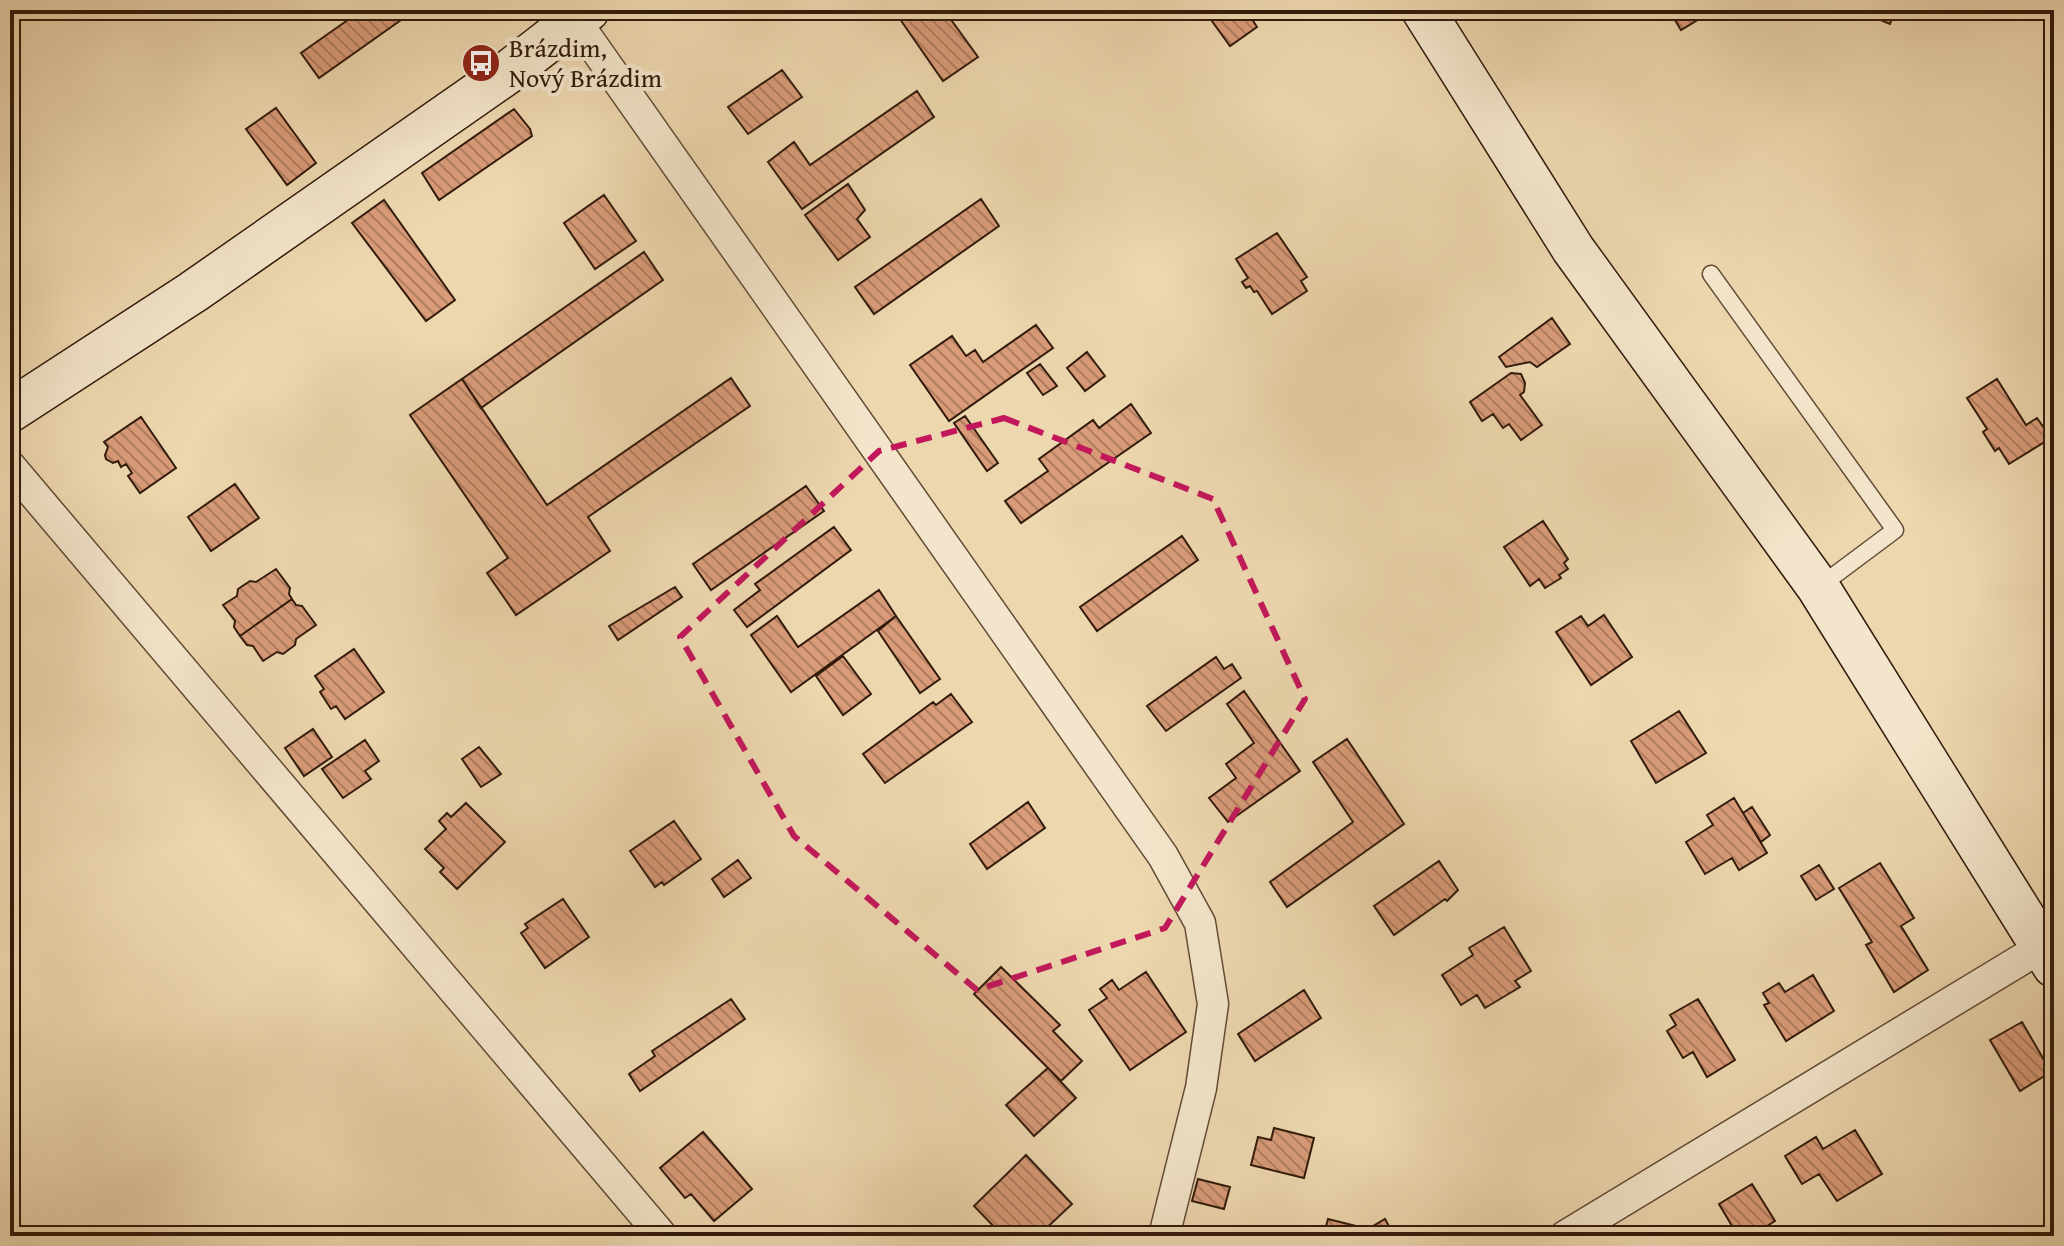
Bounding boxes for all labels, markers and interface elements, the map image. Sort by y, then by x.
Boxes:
place label: Brázdim, Nový Brázdim [509,28,662,97]
bus stop icon: Brázdim, Nový Brázdim [460,42,502,84]

